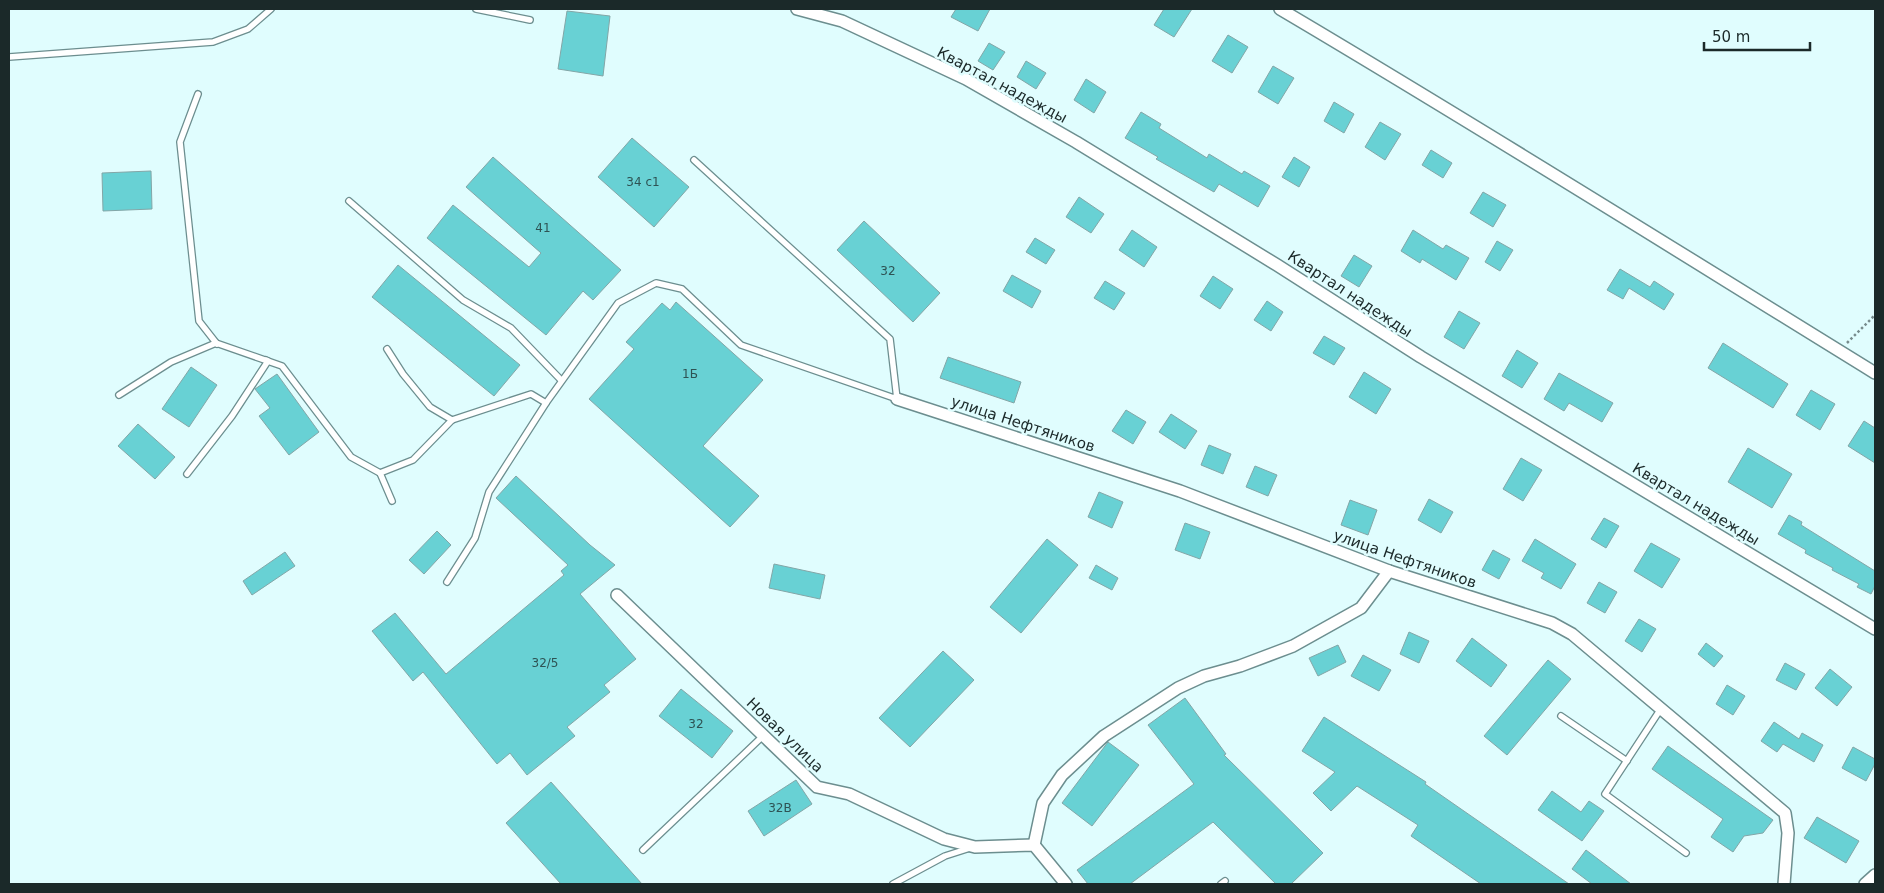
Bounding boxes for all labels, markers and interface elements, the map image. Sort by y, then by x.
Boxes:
scale bar [1704,20,1810,52]
text: 50 m [1712,28,1750,46]
street label: Квартал надежды [934,43,1070,127]
house number: 34 с1 [626,175,660,189]
house number: 41 [535,221,551,235]
street label: Квартал надежды [1284,247,1416,341]
house number: 32 [880,264,896,278]
house number: 1Б [682,367,698,381]
street label: улица Нефтяников [949,392,1097,456]
street label: Квартал надежды [1629,459,1763,549]
street label: улица Нефтяников [1331,526,1479,592]
house number: 32/5 [532,656,558,670]
street label: Новая улица [743,694,827,776]
house number: 32 [688,717,704,731]
house number: 32В [768,801,792,815]

